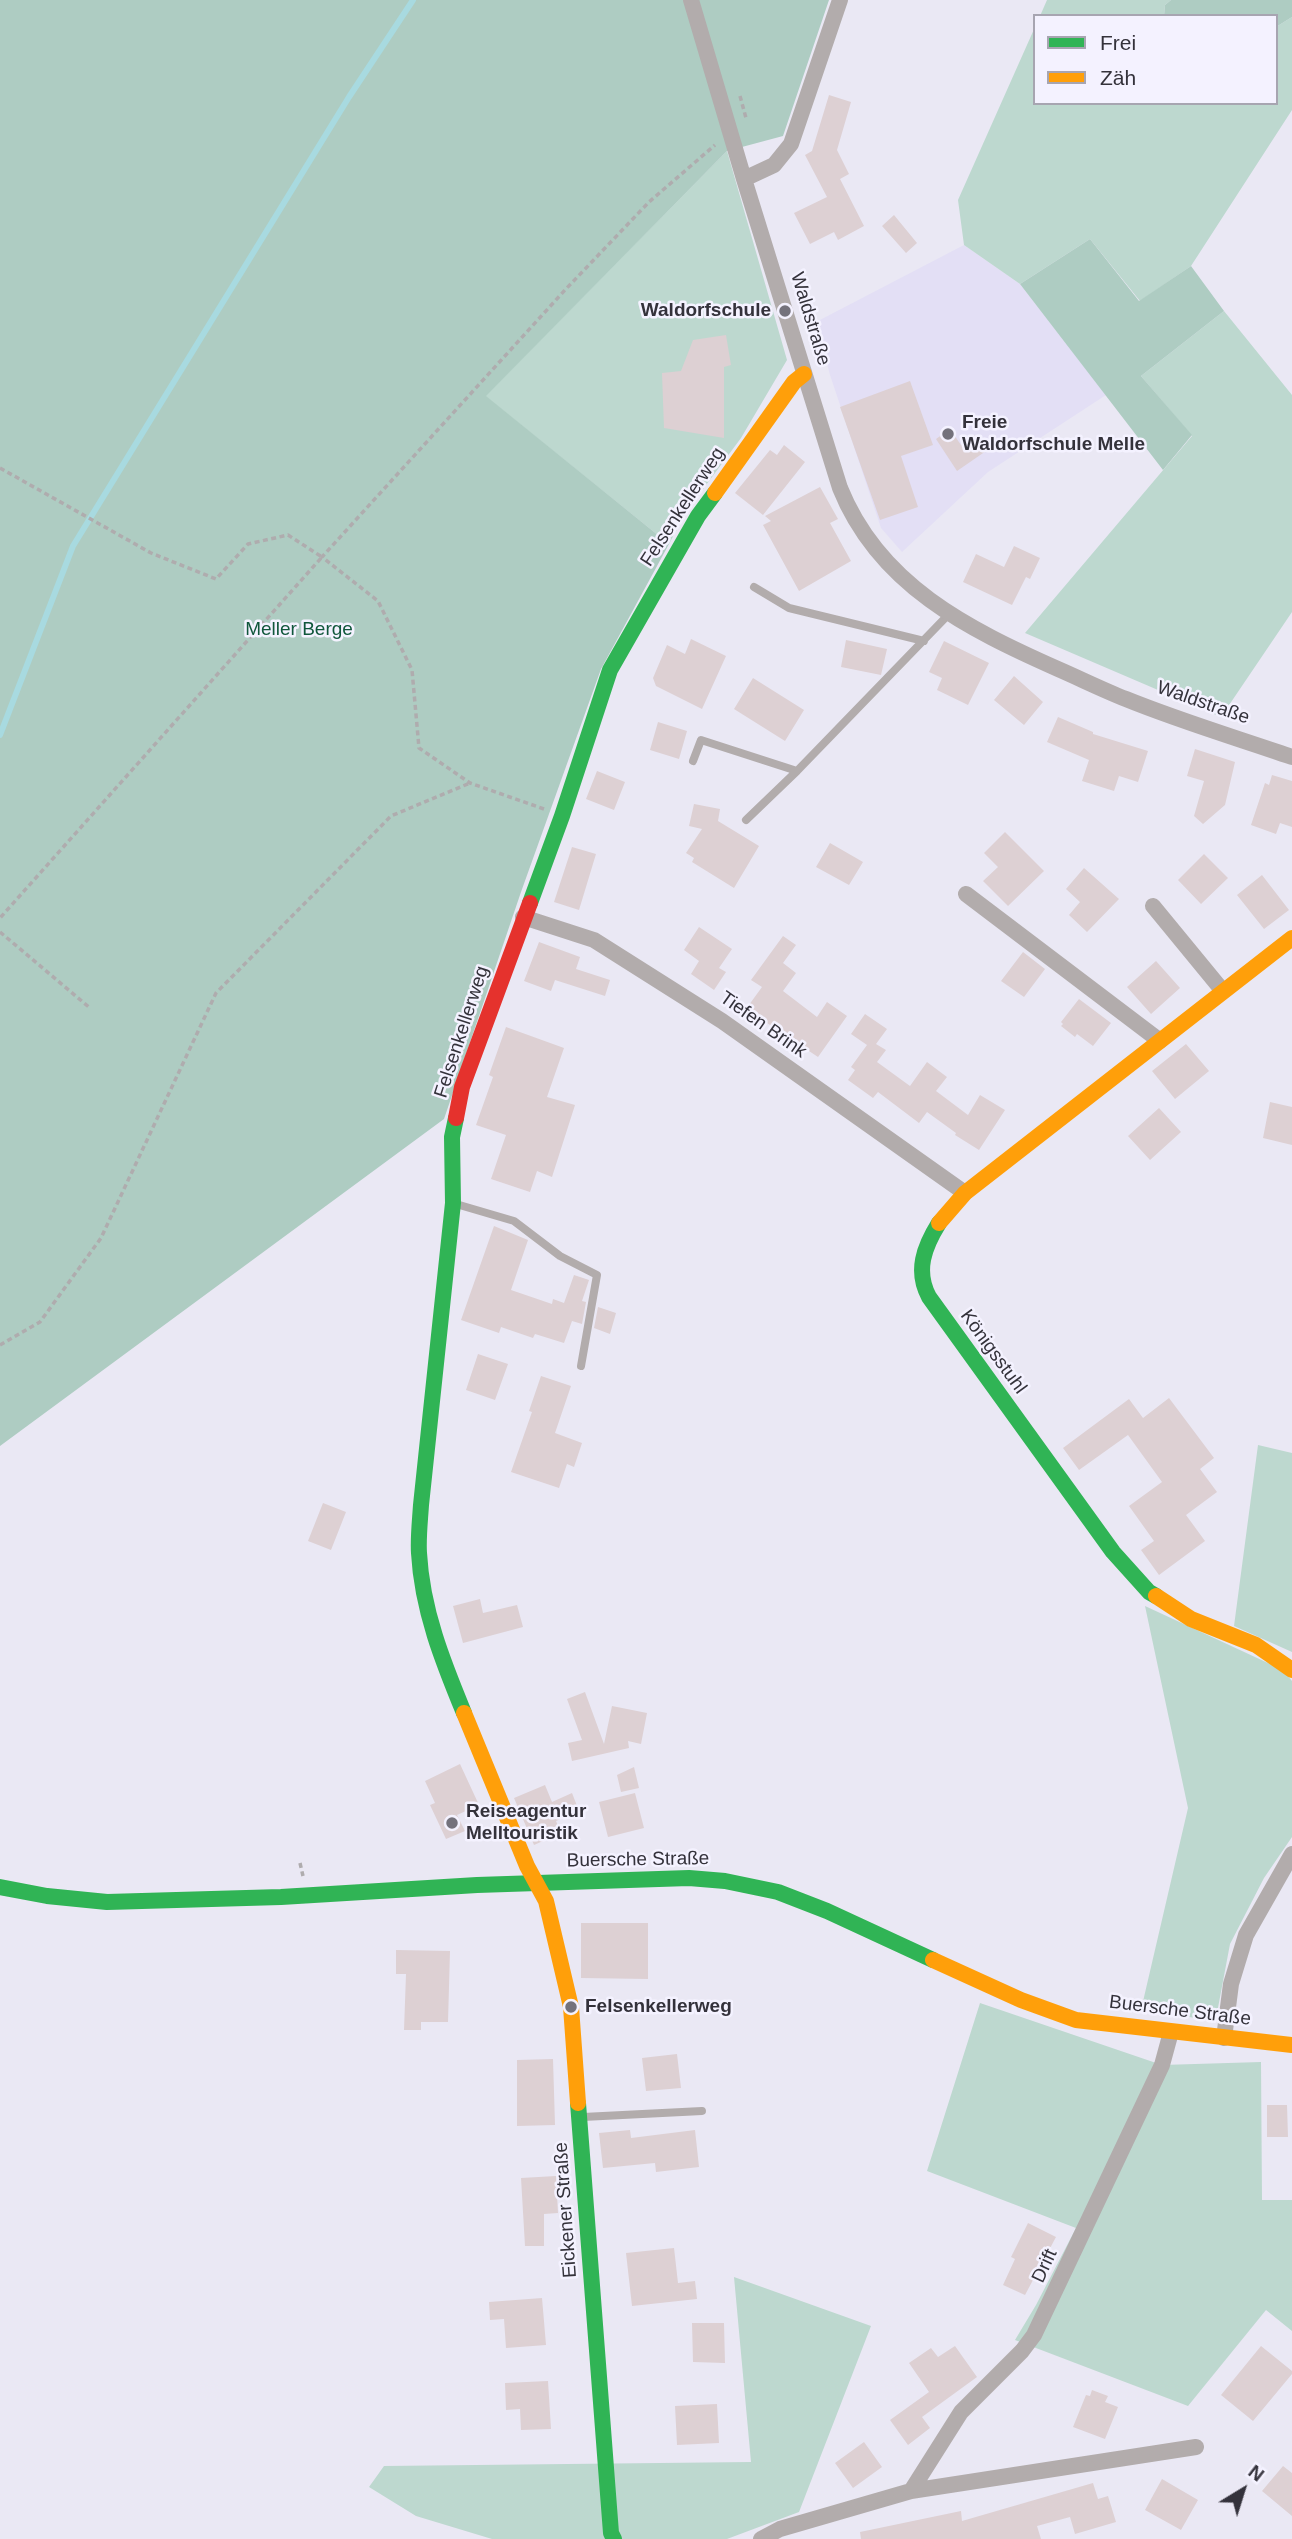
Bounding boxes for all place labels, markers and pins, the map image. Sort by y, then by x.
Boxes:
place label: Waldorfschule [641,300,771,322]
marker: Waldorfschule [777,303,793,319]
place label: Freie Waldorfschule Melle [962,412,1145,456]
marker: Freie Waldorfschule Melle [940,426,956,442]
place label: Reiseagentur Melltouristik [466,1801,586,1845]
marker: Reiseagentur Melltouristik [444,1815,460,1831]
place label: Felsenkellerweg [585,1996,732,2018]
marker: Felsenkellerweg [563,1999,579,2015]

